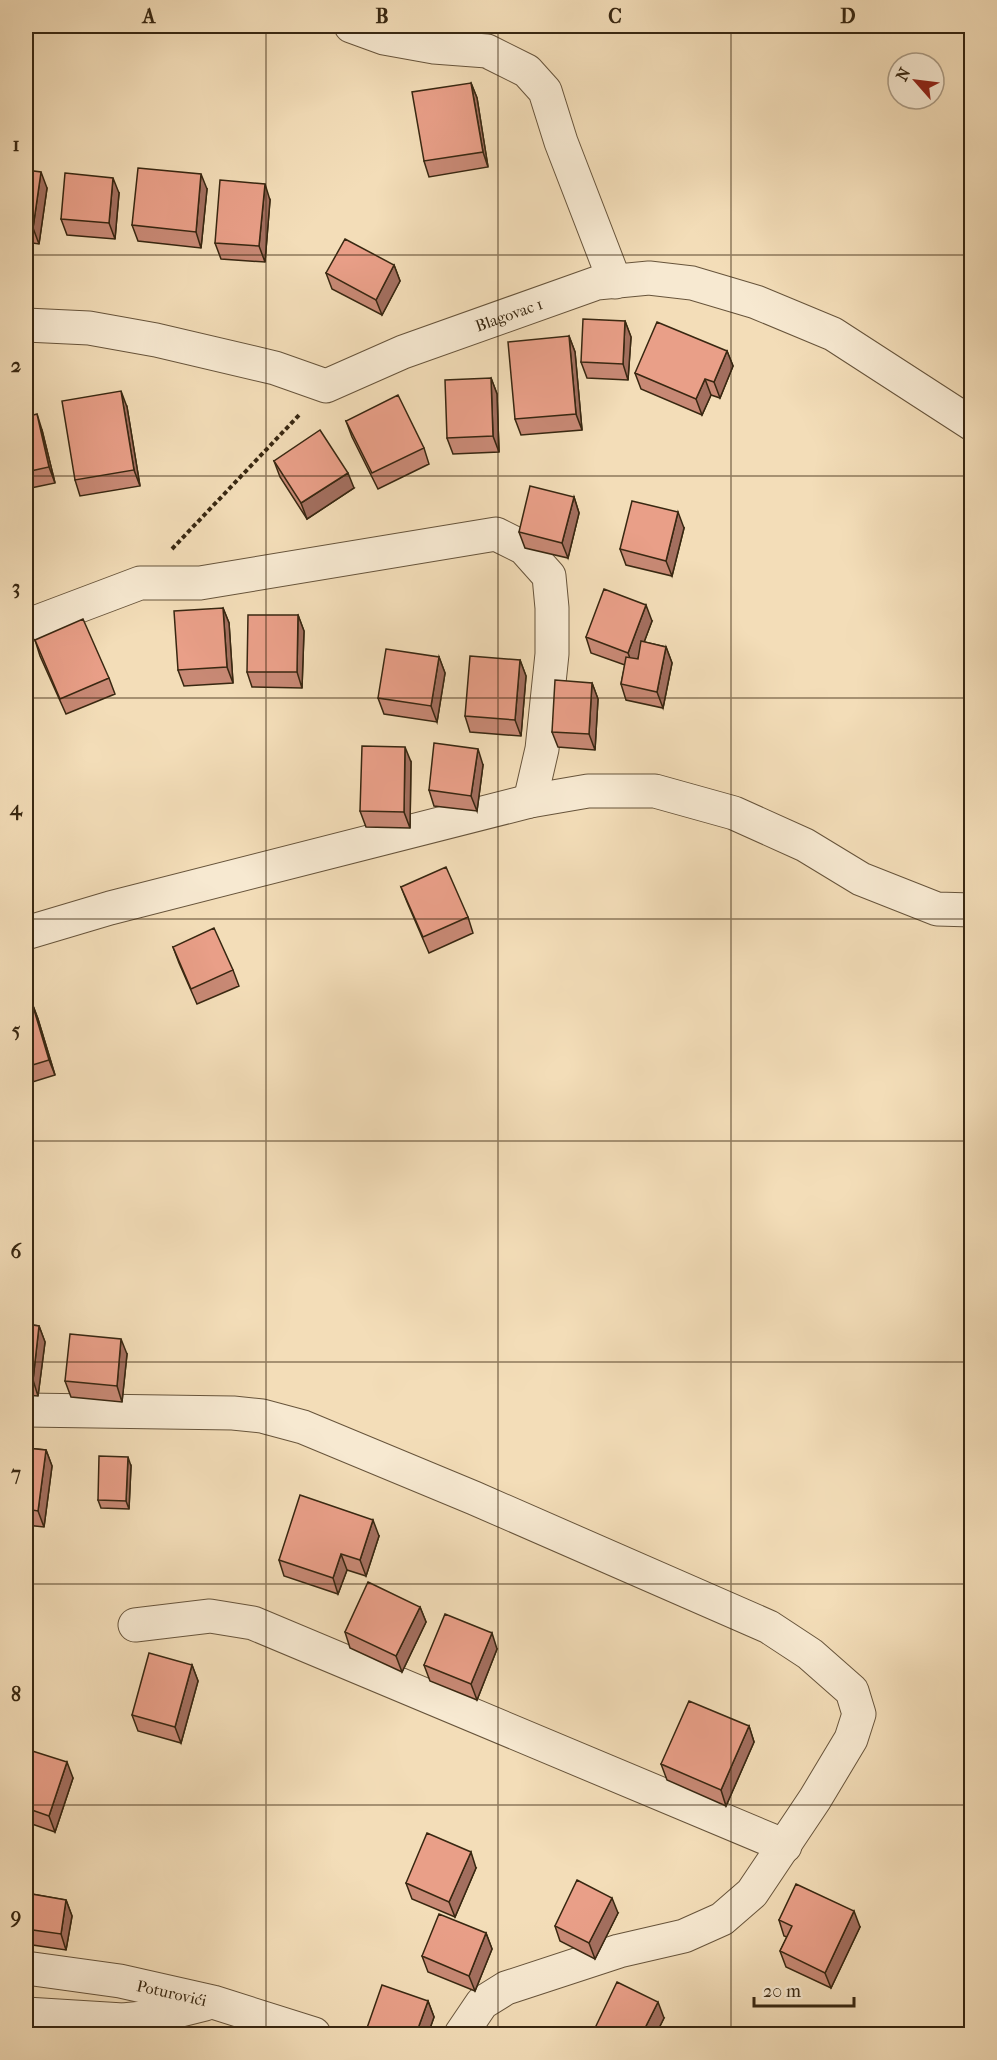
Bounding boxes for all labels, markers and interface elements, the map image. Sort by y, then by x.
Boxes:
text: A [141,5,157,28]
text: B [375,5,389,28]
text: C [608,5,622,28]
text: D [840,5,856,28]
north arrow [886,51,946,111]
text: N [892,64,915,84]
text: 1 [12,133,20,156]
street label: Blagovac 1 [473,294,545,335]
text: 2 [11,354,21,377]
text: 3 [12,576,20,599]
text: 4 [9,797,23,821]
text: 5 [12,1019,21,1042]
text: 6 [11,1240,23,1263]
text: 7 [10,1462,21,1485]
text: 8 [11,1683,21,1706]
text: 9 [10,1905,21,1928]
scale bar [754,1970,854,2008]
street label: Poturovići [135,1976,209,2010]
text: 20 m [763,1981,801,2002]

